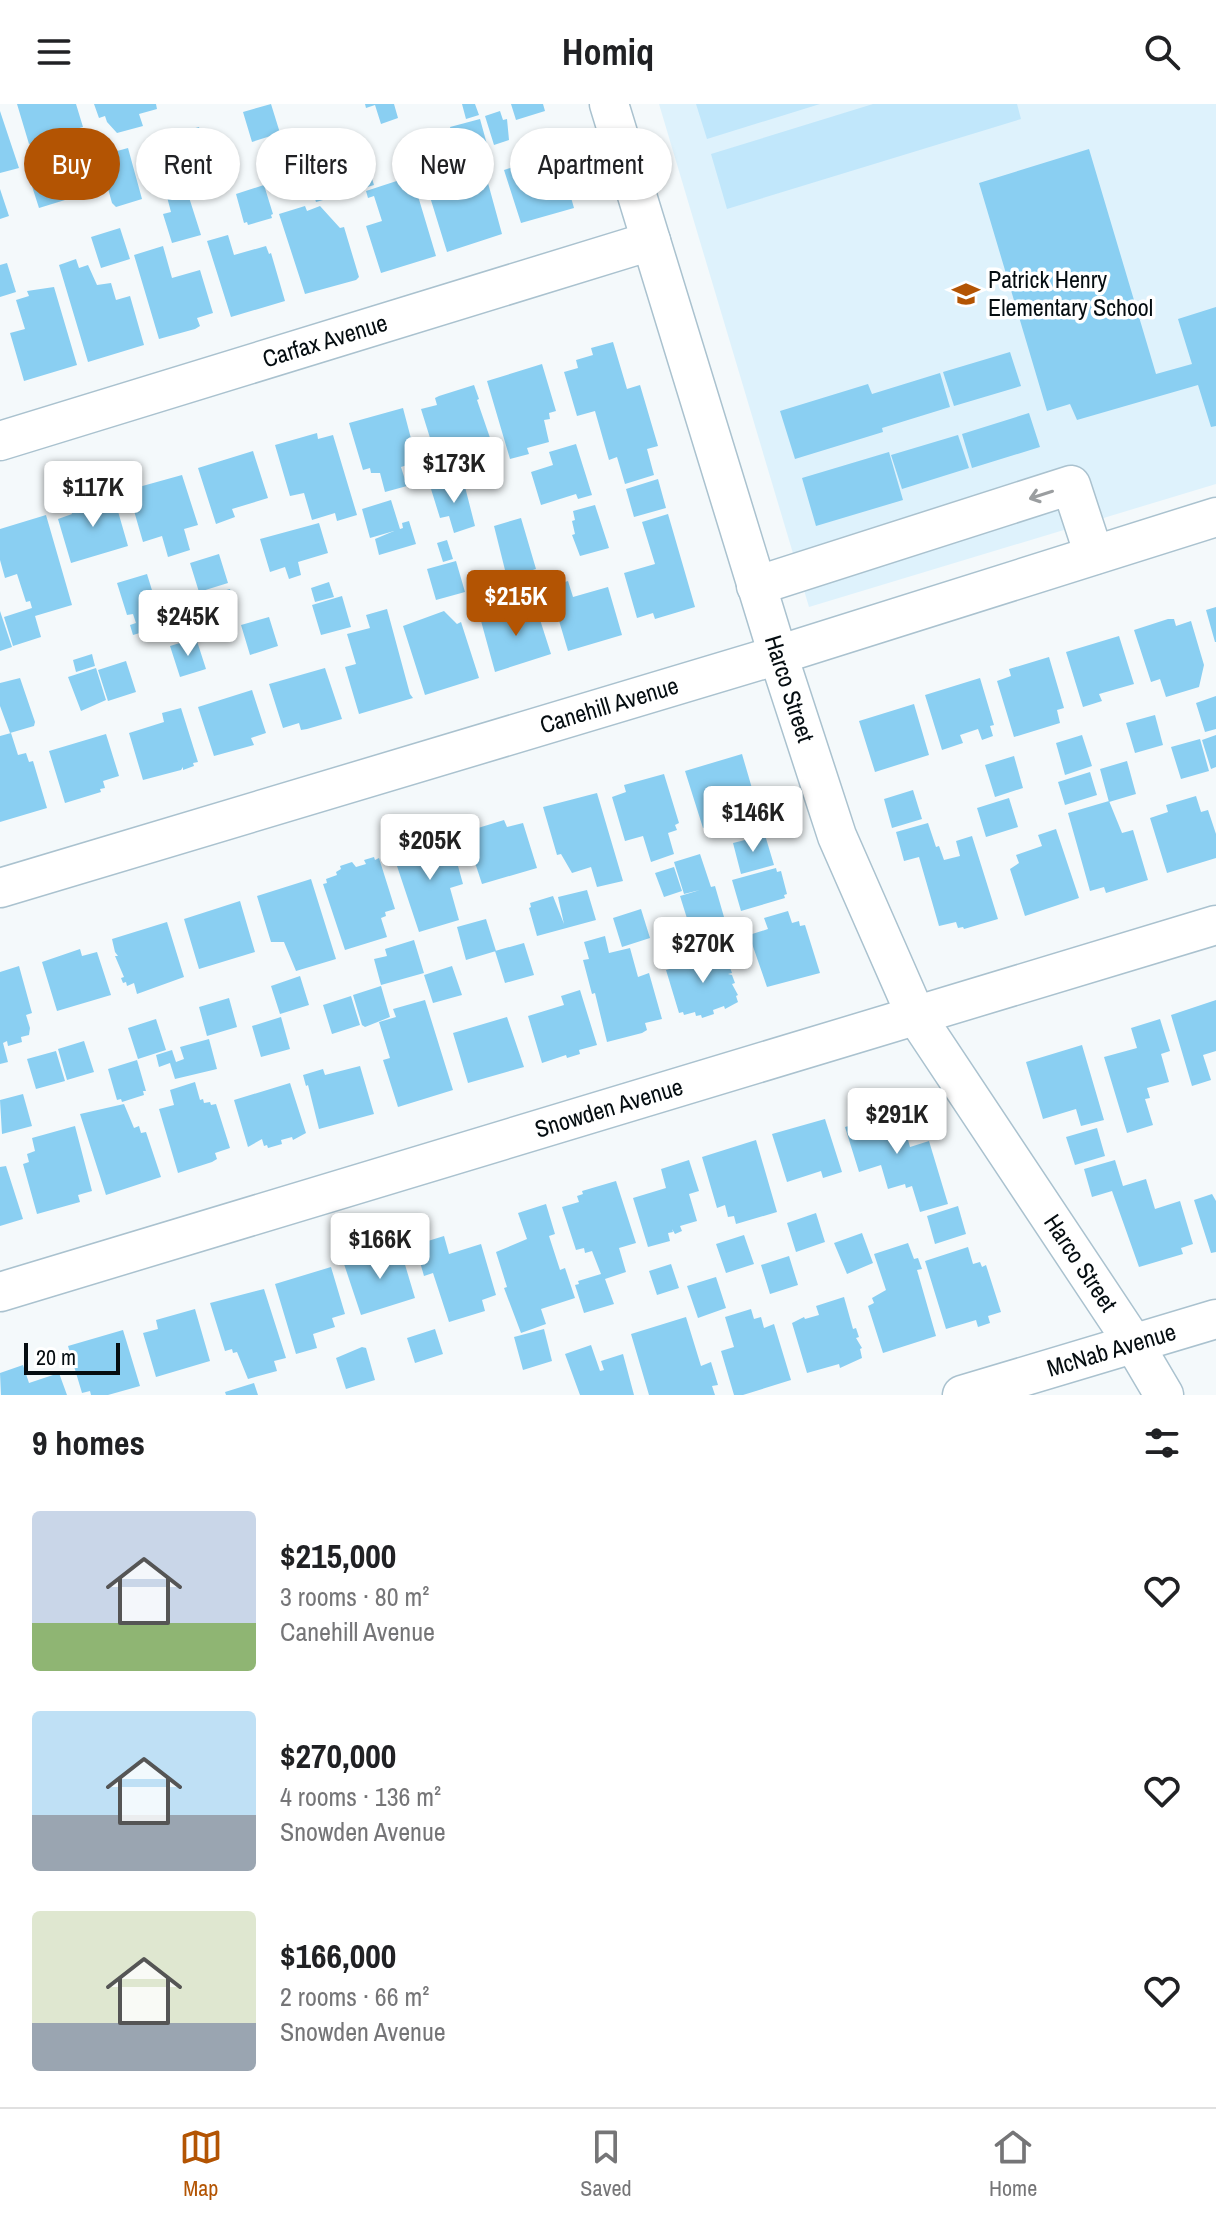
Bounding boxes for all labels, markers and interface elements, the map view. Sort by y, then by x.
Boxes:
text: Homiq [562,28,654,76]
icon: menu [32,30,76,74]
icon: search [1140,30,1184,74]
chip: Buy [24,128,120,200]
chip: Rent [136,128,240,200]
chip: Filters [256,128,376,200]
chip: New [392,128,494,200]
chip: Apartment [510,128,672,200]
place label: Patrick Henry Elementary School [988,263,1153,323]
school or university icon: Patrick Henry Elementary School [951,279,981,309]
street label: Carfax Avenue [258,306,391,374]
pin: $173K [398,437,510,505]
text: $173K [423,445,485,480]
pin: $117K [37,461,149,529]
text: $117K [62,469,124,504]
one-way arrow [1028,488,1053,503]
pin: $215K [460,570,572,638]
text: $215K [485,578,547,613]
pin: $245K [132,590,244,658]
text: $245K [157,598,219,633]
street label: Harco Street [758,631,823,747]
street label: Canehill Avenue [536,669,682,740]
pin: $146K [697,786,809,854]
text: $146K [722,794,784,829]
pin: $205K [374,814,486,882]
text: $205K [399,822,461,857]
pin: $270K [647,917,759,985]
text: $270K [672,925,734,960]
street label: Snowden Avenue [531,1070,686,1145]
pin: $291K [841,1088,953,1156]
text: $291K [866,1096,928,1131]
street label: Harco Street [1037,1208,1125,1318]
pin: $166K [324,1213,436,1281]
text: $166K [349,1221,411,1256]
street label: McNab Avenue [1043,1315,1180,1384]
scale bar [24,1339,120,1375]
text: 20 m [36,1342,76,1372]
text: 9 homes [32,1420,145,1466]
icon: filters [1140,1421,1184,1465]
text: $215,000 [280,1533,396,1579]
icon: home [96,1543,192,1639]
icon: heart [1140,1569,1184,1613]
text: 3 rooms · 80 m² [280,1579,429,1614]
text: Canehill Avenue [280,1614,435,1649]
text: $270,000 [280,1733,396,1779]
icon: home [96,1743,192,1839]
icon: heart [1140,1769,1184,1813]
text: 4 rooms · 136 m² [280,1779,441,1814]
text: Snowden Avenue [280,1814,446,1849]
text: $166,000 [280,1933,396,1979]
icon: home [96,1943,192,2039]
icon: heart [1140,1969,1184,2013]
text: 2 rooms · 66 m² [280,1979,429,2014]
text: Snowden Avenue [280,2014,446,2049]
tab: Map [179,2125,223,2203]
tab: Saved [580,2125,632,2203]
tab: Home [989,2125,1037,2203]

